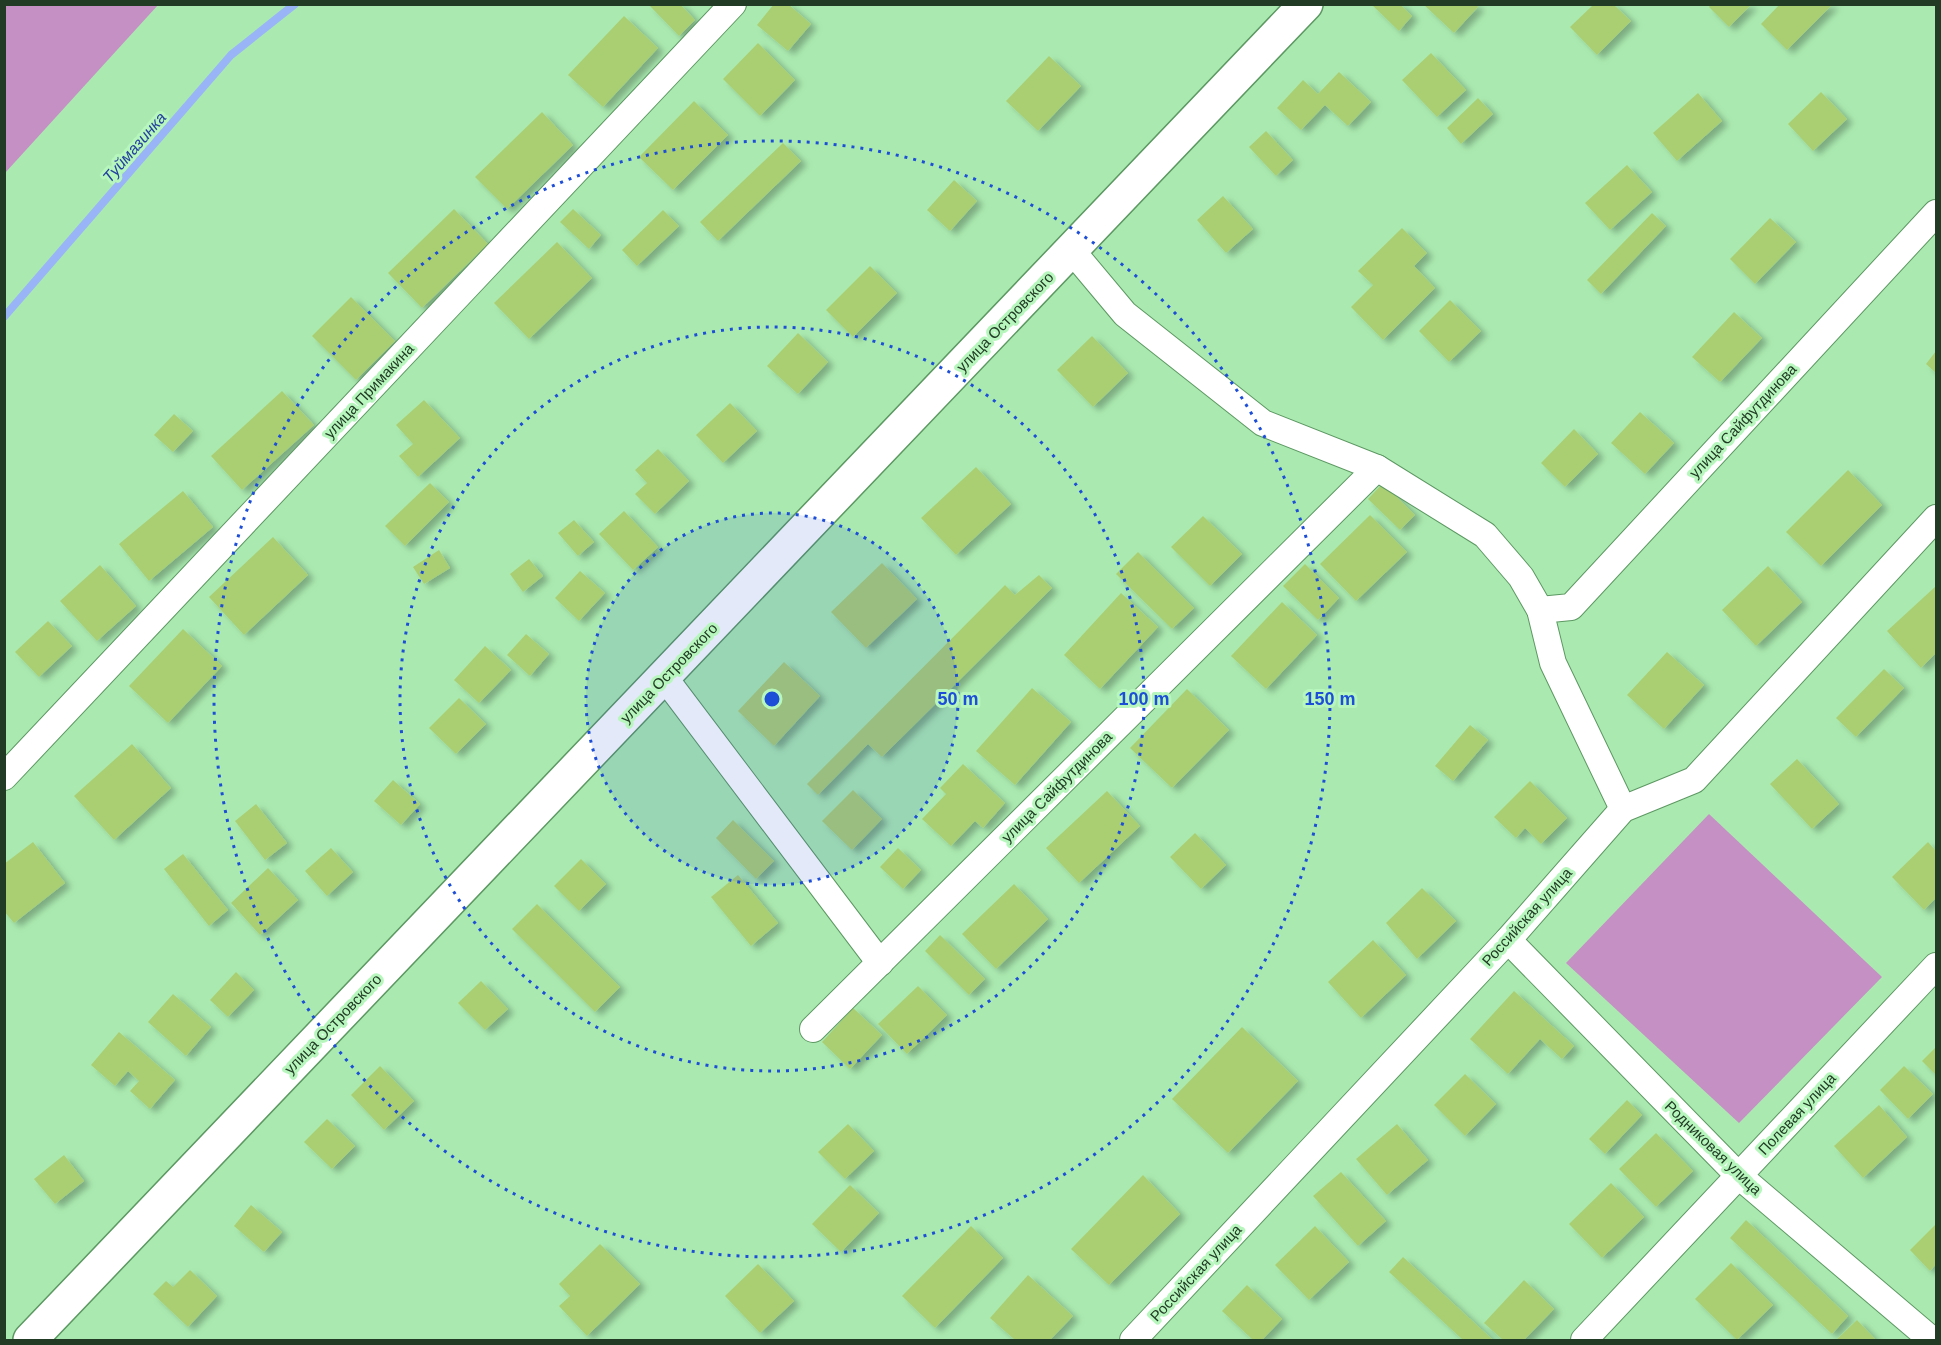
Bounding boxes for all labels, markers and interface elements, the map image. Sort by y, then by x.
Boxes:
water label: Туймазинка [99,109,169,186]
street label: улица Островского [953,268,1057,375]
street label: улица Примакина [320,339,417,441]
street label: улица Сайфутдинова [1686,360,1800,481]
street label: улица Островского [617,619,721,726]
centre of rings [762,689,782,709]
text: 50 m [937,689,979,709]
text: 100 m [1118,689,1170,709]
text: 150 m [1304,689,1356,709]
street label: улица Сайфутдинова [998,727,1116,845]
street label: Российская улица [1478,864,1575,969]
street label: улица Островского [281,970,385,1077]
street label: Полевая улица [1754,1069,1839,1158]
street label: Родниковая улица [1662,1097,1766,1199]
street label: Российская улица [1147,1220,1245,1324]

